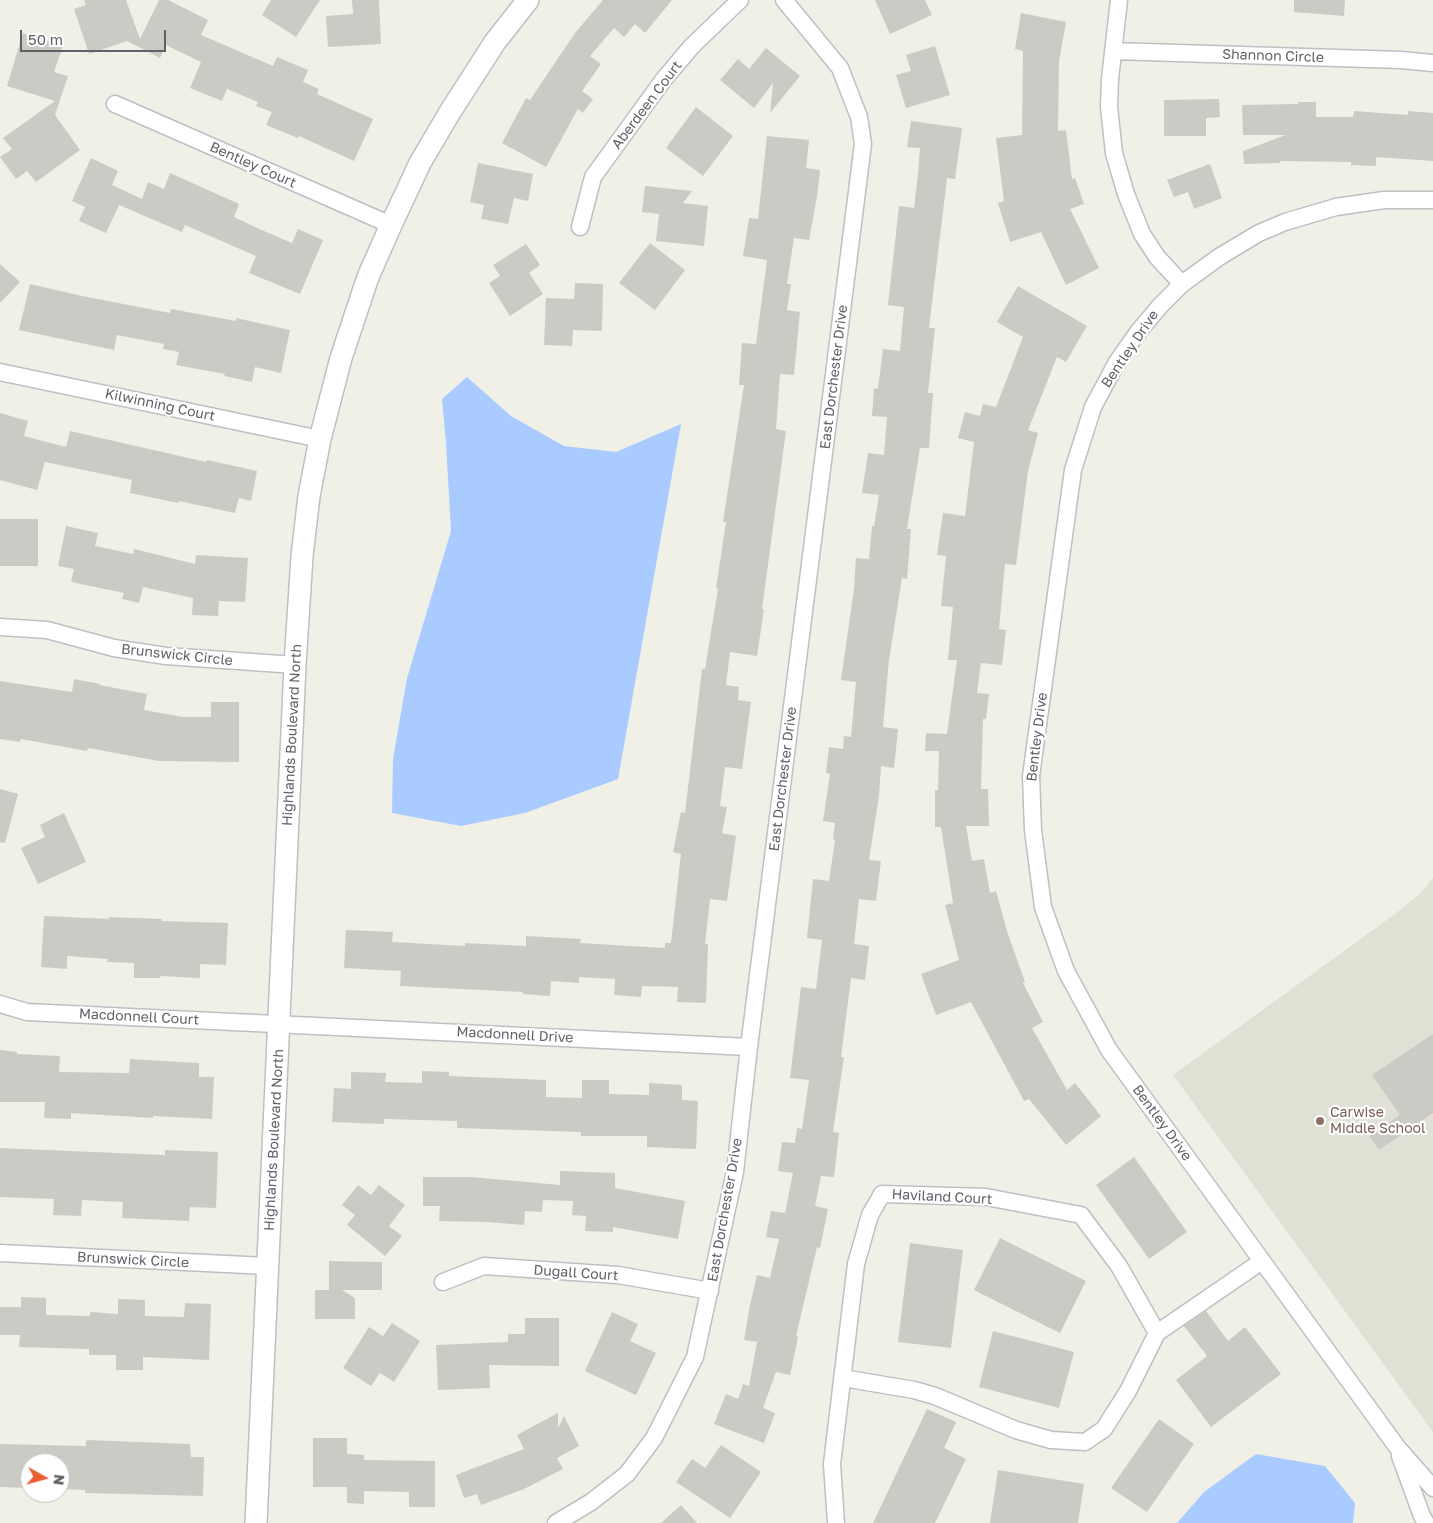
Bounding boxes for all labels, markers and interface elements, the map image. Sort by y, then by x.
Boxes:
scale bar [22,20,169,52]
text: 50 m [28,30,63,48]
street label: Shannon Circle [1222,46,1324,66]
street label: Aberdeen Court [608,58,686,152]
street label: Bentley Court [207,138,299,192]
street label: East Dorchester Drive [817,304,851,450]
street label: Bentley Drive [1098,307,1162,391]
street label: Kilwinning Court [103,385,217,425]
street label: Brunswick Circle [120,641,234,669]
street label: Highlands Boulevard North [279,644,305,826]
street label: Bentley Drive [1023,691,1051,783]
street label: East Dorchester Drive [766,706,800,852]
street label: Macdonnell Court [79,1005,199,1029]
street label: Macdonnell Drive [456,1024,574,1046]
street label: Highlands Boulevard North [261,1049,287,1231]
street label: Bentley Drive [1129,1082,1195,1164]
place label: Carwise Middle School [1330,1105,1425,1138]
marker: Carwise Middle School [1314,1115,1326,1127]
street label: East Dorchester Drive [704,1137,746,1283]
street label: Haviland Court [891,1186,993,1208]
street label: Brunswick Circle [77,1249,189,1271]
street label: Dugall Court [533,1262,619,1284]
north arrow [20,1453,70,1503]
text: N [50,1473,68,1486]

